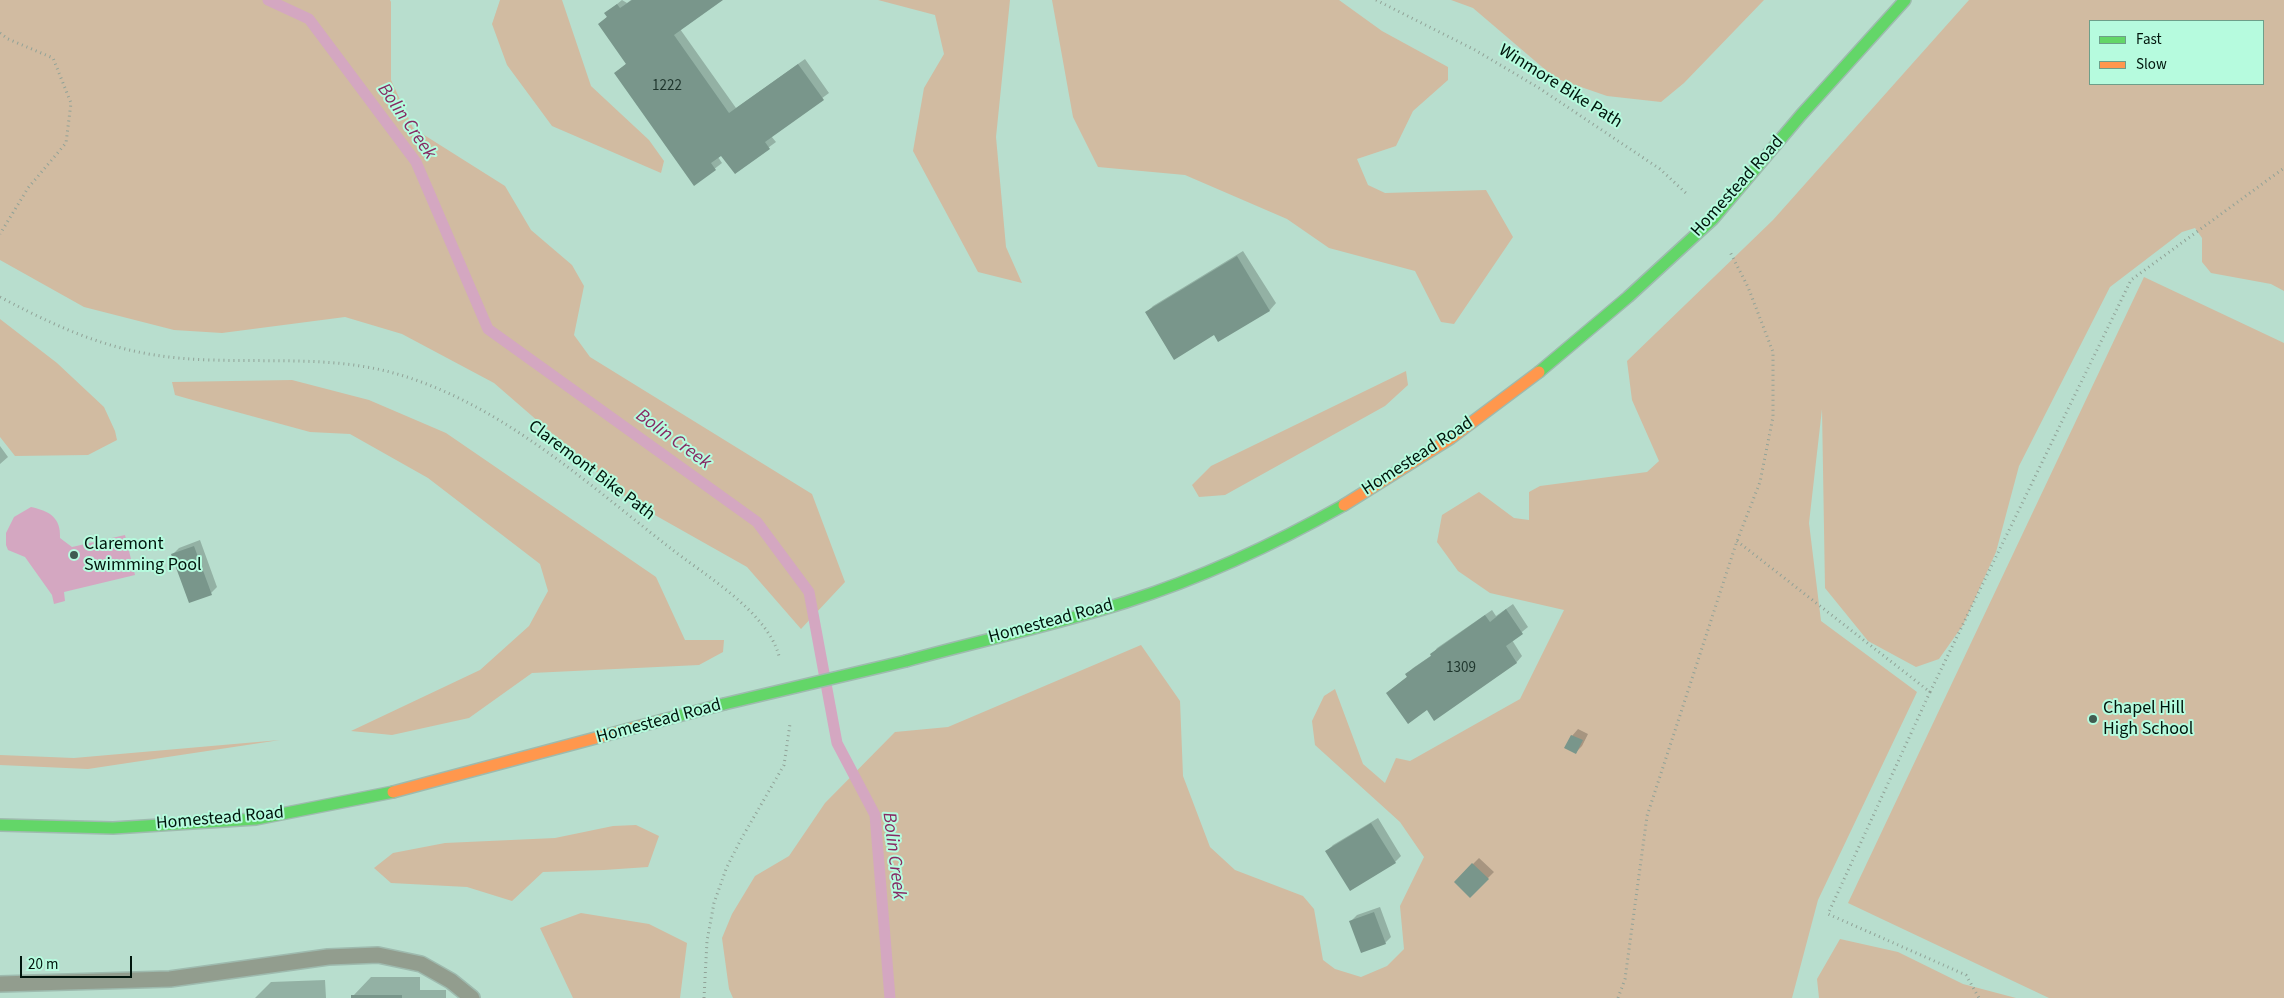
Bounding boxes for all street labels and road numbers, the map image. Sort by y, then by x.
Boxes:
street label: Winmore Bike Path [1494,40,1626,134]
street label: Homestead Road [1687,132,1789,242]
street label: Homestead Road [1358,413,1478,501]
street label: Claremont Bike Path [523,416,659,526]
street label: Homestead Road [986,595,1116,649]
street label: Homestead Road [594,695,724,749]
street label: Homestead Road [155,803,285,835]

